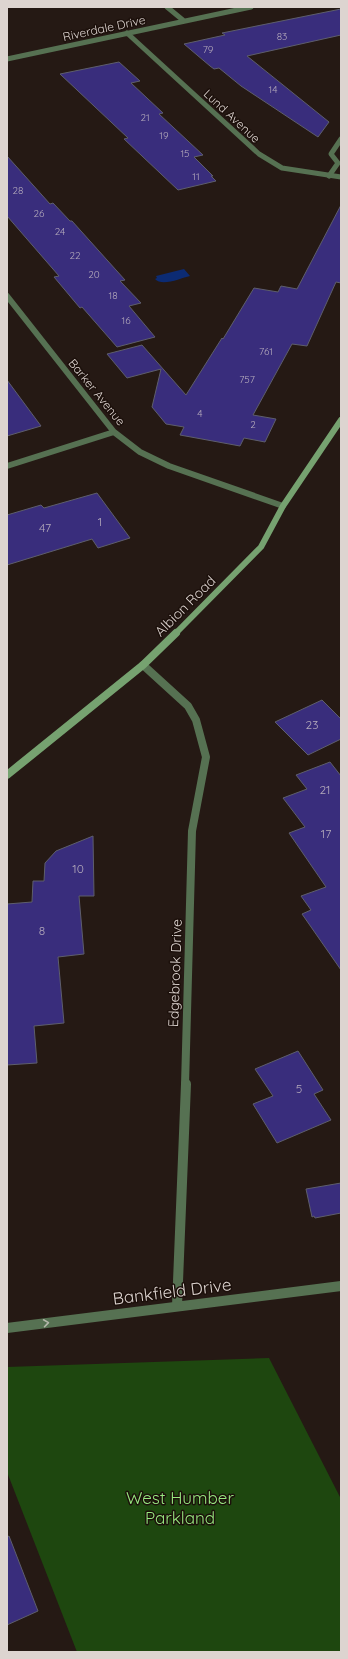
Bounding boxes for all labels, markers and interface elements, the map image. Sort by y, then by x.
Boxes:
street label: Riverdale Drive [61,12,147,44]
house number: 83 [277,30,287,43]
house number: 79 [203,43,214,56]
house number: 14 [269,83,277,96]
street label: Lund Avenue [201,86,264,146]
house number: 21 [140,111,150,124]
house number: 19 [159,129,169,142]
house number: 15 [180,147,190,160]
house number: 11 [192,170,200,183]
house number: 28 [13,184,23,197]
house number: 26 [34,207,45,220]
house number: 24 [55,225,65,238]
house number: 22 [69,249,81,262]
house number: 20 [88,268,100,281]
house number: 18 [108,289,118,302]
house number: 16 [121,314,131,327]
house number: 761 [259,345,273,358]
street label: Barker Avenue [66,356,129,429]
house number: 757 [239,373,255,386]
house number: 4 [197,407,203,420]
house number: 2 [250,418,256,431]
house number: 1 [98,514,102,529]
house number: 47 [39,520,51,535]
street label: Albion Road [151,572,219,640]
house number: 23 [306,717,318,732]
house number: 21 [319,782,331,797]
house number: 17 [321,826,331,841]
house number: 10 [72,861,84,876]
street label: Edgebrook Drive [164,919,186,1027]
house number: 8 [39,923,45,938]
house number: 5 [296,1081,302,1096]
street label: Bankfield Drive [112,1273,232,1309]
one-way arrow [43,1319,49,1328]
park label: West Humber Parkland [126,1487,234,1528]

